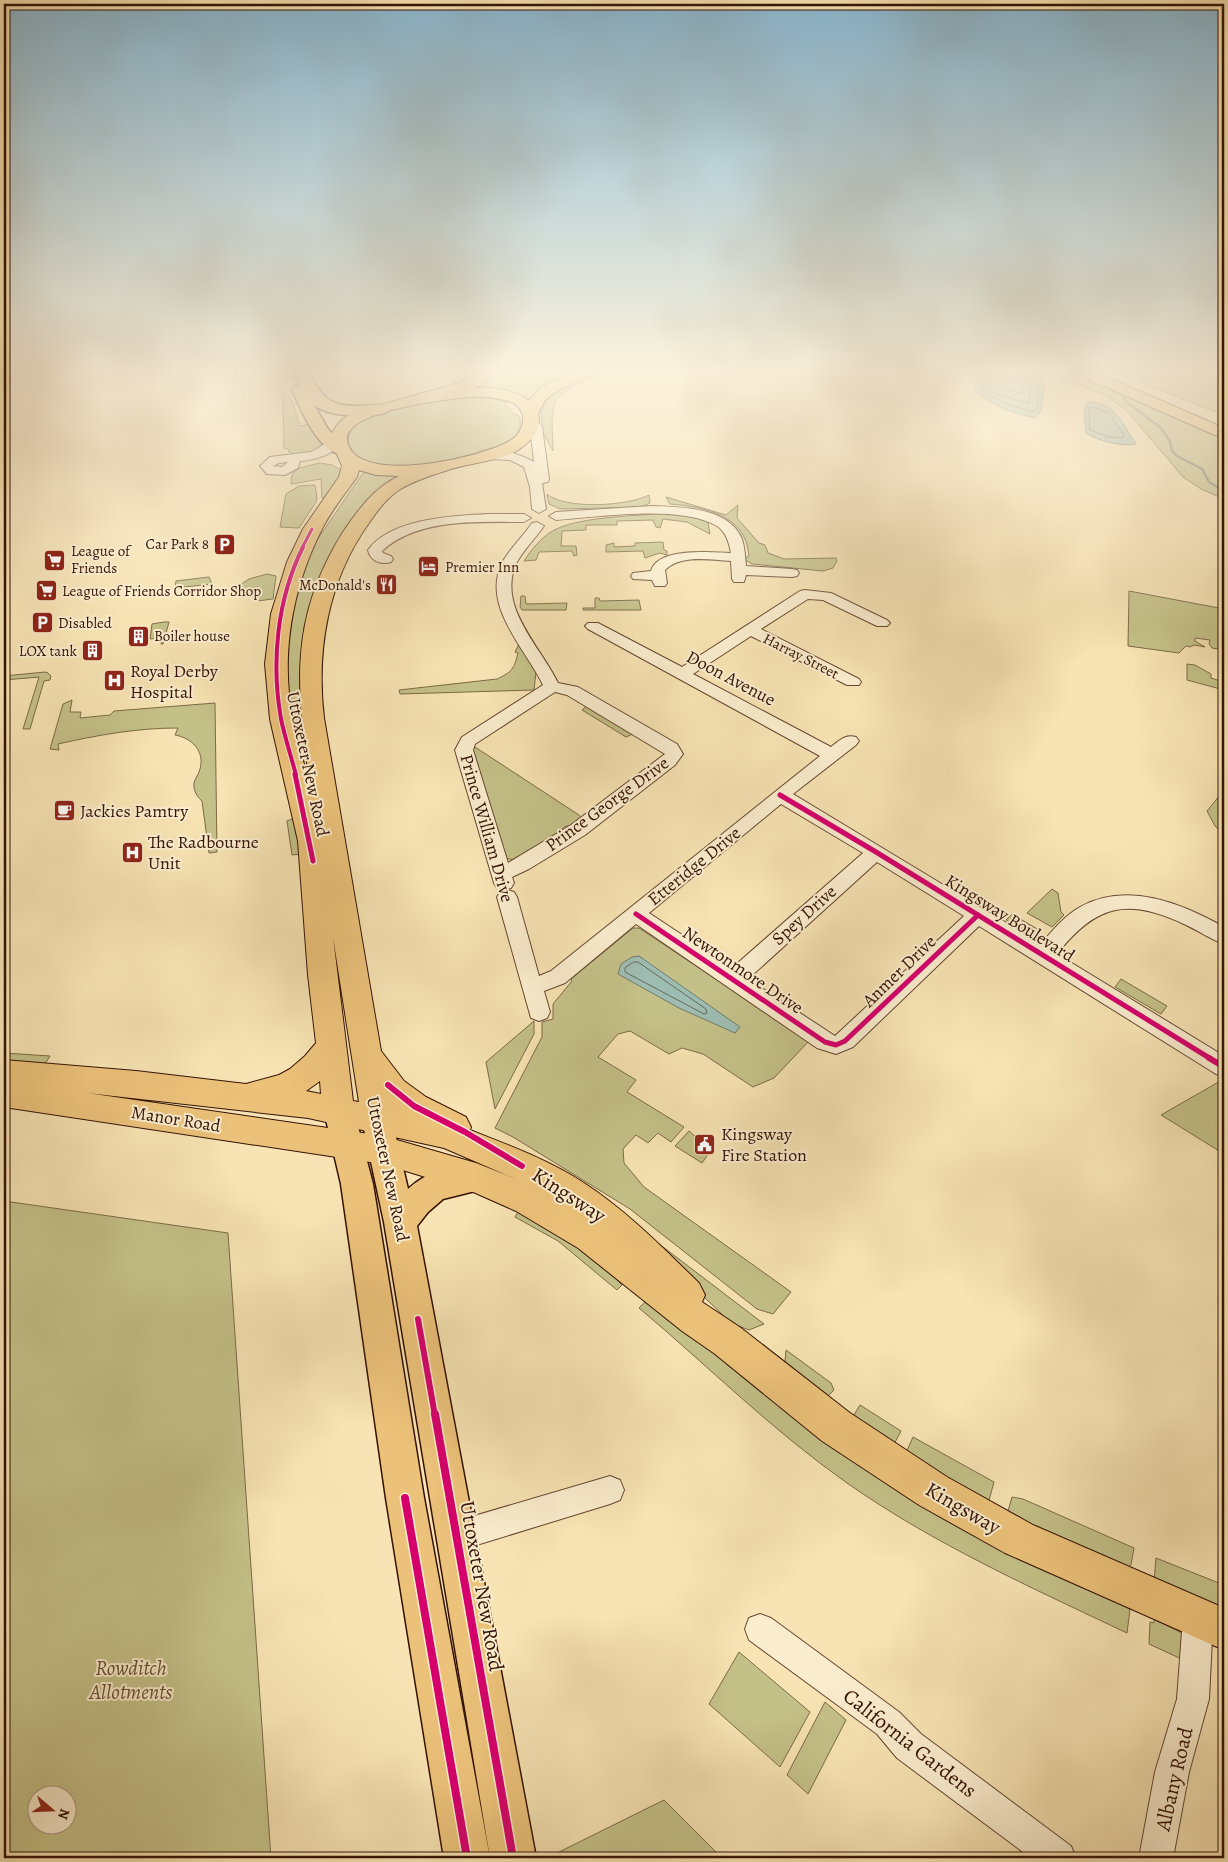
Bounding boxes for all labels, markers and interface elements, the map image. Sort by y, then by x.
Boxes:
parking icon: Car Park 8 [213,532,237,556]
place label: Car Park 8 [146,534,209,554]
place label: League of Friends [71,541,132,578]
supermarket icon: League of Friends [43,548,67,572]
hotel icon: Premier Inn [417,555,441,579]
place label: Premier Inn [445,557,519,577]
restaurant icon: McDonald's [375,573,399,597]
place label: McDonald's [299,575,371,595]
supermarket icon: League of Friends Corridor Shop [34,579,58,603]
place label: League of Friends Corridor Shop [62,581,261,601]
parking icon: Disabled [30,611,54,635]
place label: Disabled [58,613,113,633]
building icon: Boiler house [126,624,150,648]
place label: Boiler house [154,626,230,646]
street label: Harray Street [760,628,842,684]
building icon: LOX tank [81,639,105,663]
place label: LOX tank [19,641,78,661]
street label: Doon Avenue [682,644,780,712]
place label: Royal Derby Hospital [130,659,219,704]
hospital icon: Royal Derby Hospital [102,669,126,693]
street label: Uttoxeter New Road [281,689,335,839]
street label: Prince William Drive [454,751,520,905]
street label: Prince George Drive [540,751,674,857]
cafe icon: Jackies Pamtry [52,799,76,823]
place label: Jackies Pamtry [80,799,189,823]
street label: Etteridge Drive [642,821,746,911]
place label: The Radbourne Unit [148,830,259,875]
hospital icon: The Radbourne Unit [120,840,144,864]
street label: Kingsway Boulevard [941,868,1080,968]
street label: Spey Drive [767,880,841,950]
street label: Newtonmore Drive [678,921,808,1019]
street label: Anmer Drive [856,930,941,1013]
street label: Uttoxeter New Road [361,1094,415,1244]
street label: Manor Road [130,1100,223,1138]
place label: Kingsway Fire Station [721,1122,807,1167]
public building icon: Kingsway Fire Station [693,1132,717,1156]
street label: Kingsway [527,1161,612,1230]
street label: Kingsway [920,1475,1006,1541]
street label: Uttoxeter New Road [453,1499,511,1674]
park label: Rowditch Allotments [89,1654,172,1706]
street label: California Gardens [837,1682,983,1804]
street label: Albany Road [1148,1724,1200,1835]
north arrow [28,1784,78,1834]
text: N [53,1806,74,1822]

